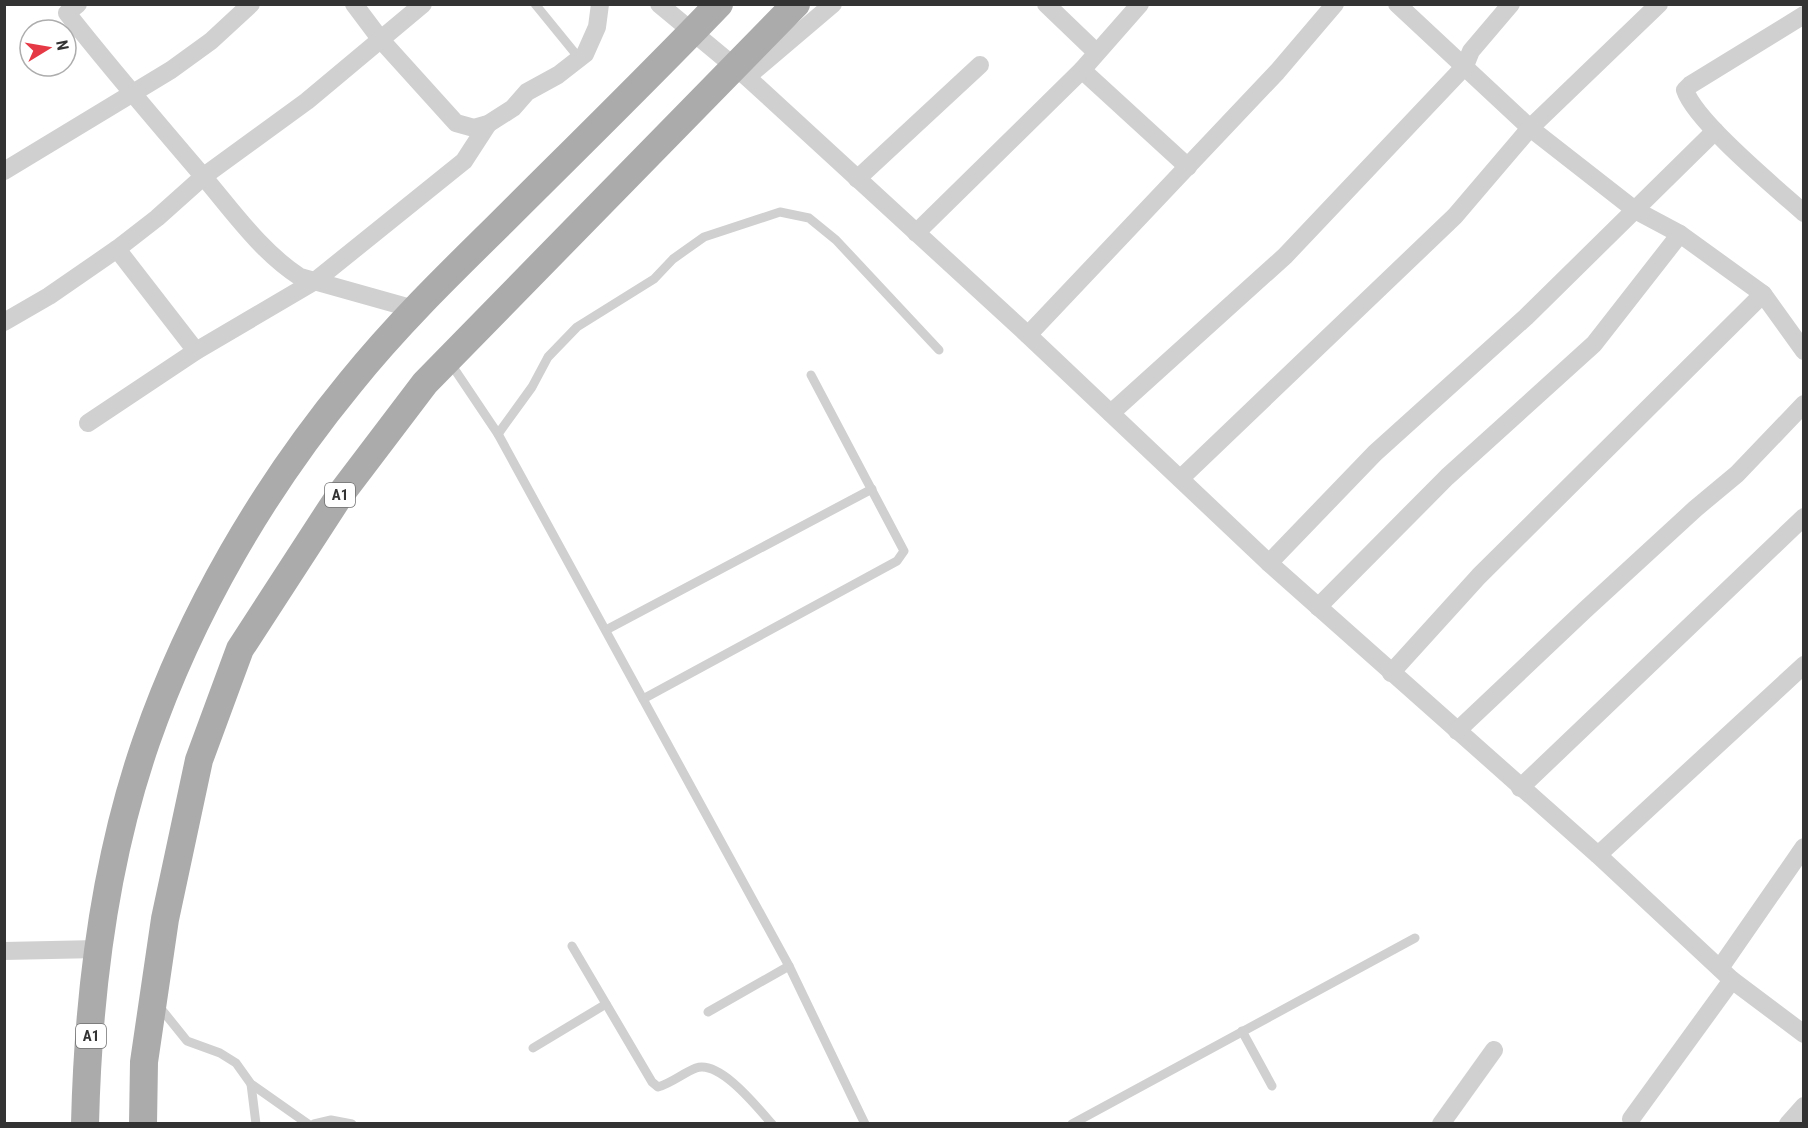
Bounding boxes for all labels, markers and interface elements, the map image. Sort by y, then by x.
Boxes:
north arrow [18,18,78,78]
text: N [52,39,72,52]
road number: A1 [325,483,355,507]
road number: A1 [76,1024,106,1048]

